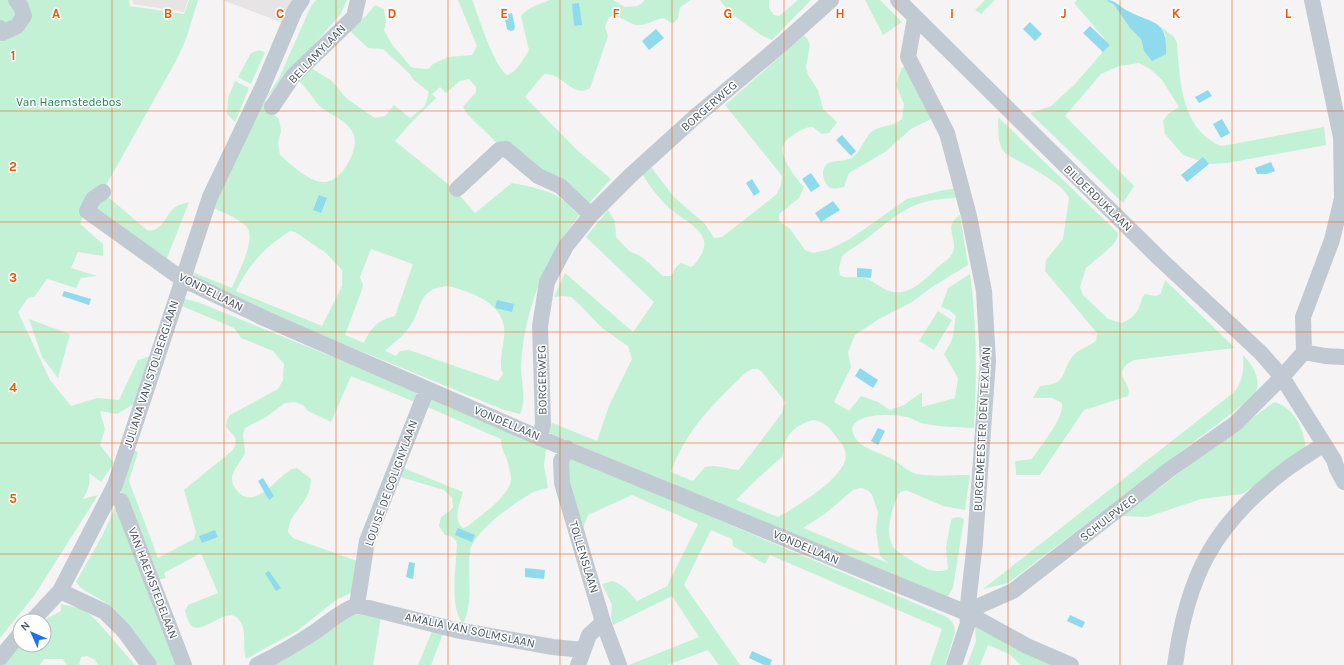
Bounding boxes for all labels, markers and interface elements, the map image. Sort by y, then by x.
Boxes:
text: A [52,6,60,21]
text: B [164,6,172,21]
text: C [276,6,284,21]
text: D [388,6,397,21]
text: E [500,6,508,21]
text: F [612,6,620,21]
text: G [724,6,732,21]
text: H [835,6,845,21]
text: I [950,6,954,21]
text: J [1061,6,1067,21]
text: K [1172,6,1181,21]
text: L [1285,6,1292,21]
street label: BELLAMYLAAN [285,22,349,86]
text: 1 [11,48,15,63]
street label: BORGERWEG [678,78,740,134]
park label: Van Haemstedebos [16,95,122,109]
text: 2 [9,159,17,174]
street label: BILDERDIJKLAAN [1061,162,1135,234]
text: 3 [9,270,17,285]
street label: VONDELLAAN [176,270,246,314]
street label: JULIANA VAN STOLBERGLAAN [120,298,182,450]
street label: BORGERWEG [534,345,550,415]
street label: BURGEMEESTER DEN TEXLAAN [971,346,993,512]
text: 4 [9,380,17,395]
street label: VONDELLAAN [472,403,542,443]
street label: LOUISE DE COLIGNYLAAN [362,418,420,548]
text: 5 [9,491,17,506]
street label: SCHULPWEG [1077,492,1139,544]
street label: TOLLENSLAAN [566,519,602,595]
street label: VAN HAEMSTEDELAAN [125,525,181,641]
street label: VONDELLAAN [771,527,841,567]
street label: AMALIA VAN SOLMSLAAN [404,609,536,651]
north arrow [12,613,52,653]
text: N [18,619,33,634]

